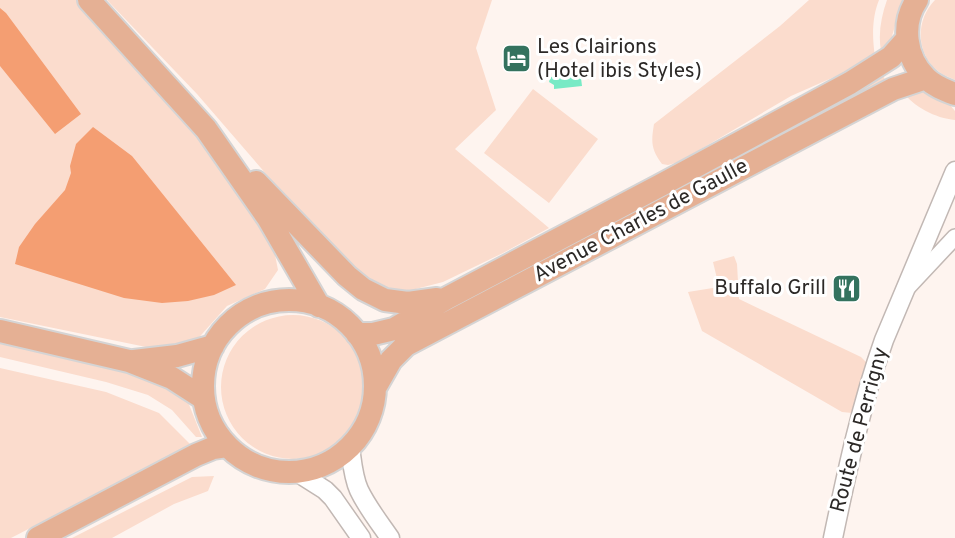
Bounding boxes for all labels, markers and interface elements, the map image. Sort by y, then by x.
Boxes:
place label: Les Clairions (Hotel ibis Styles) [537,34,702,85]
hotel icon: Les Clairions (Hotel ibis Styles) [500,43,532,75]
street label: Avenue Charles de Gaulle [529,153,753,289]
restaurant icon: Buffalo Grill [831,272,863,304]
place label: Buffalo Grill [714,275,826,302]
street label: Route de Perrigny [825,344,895,516]

